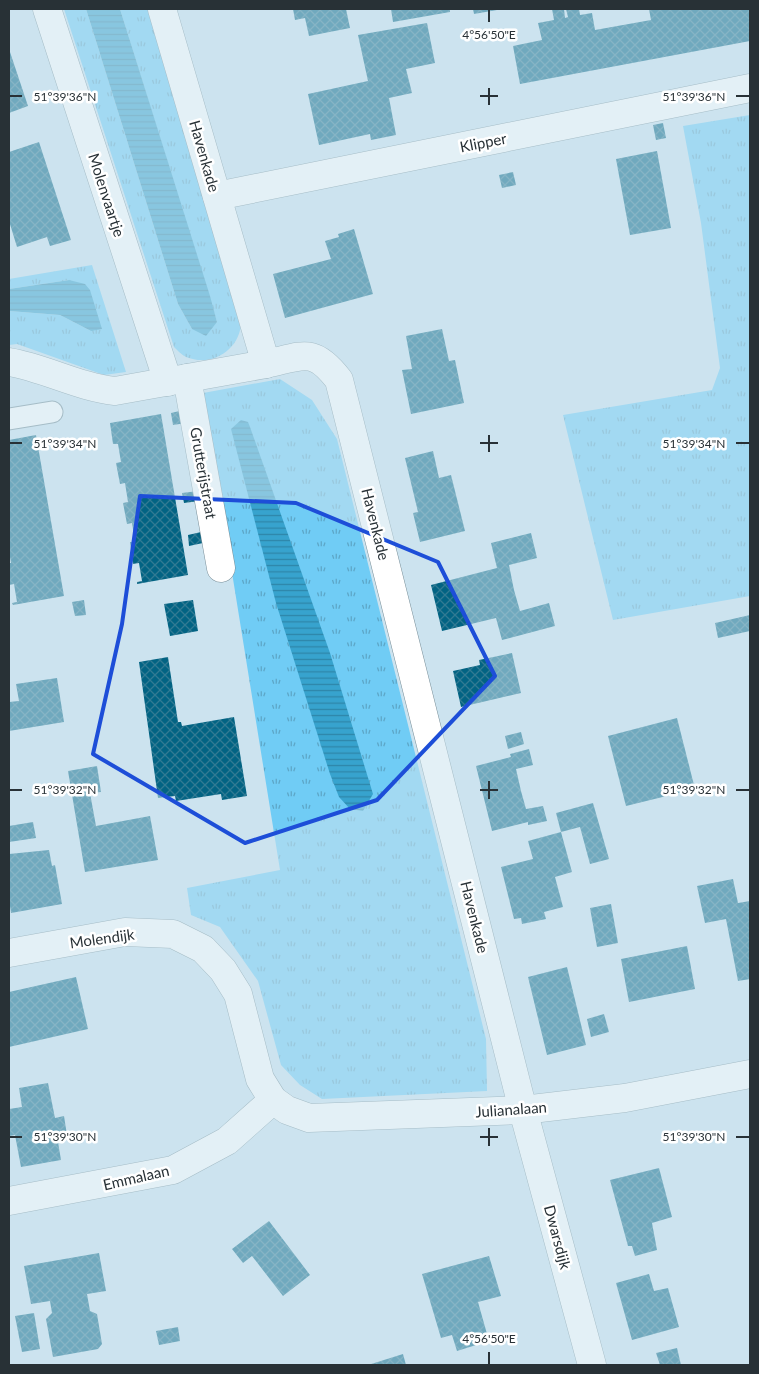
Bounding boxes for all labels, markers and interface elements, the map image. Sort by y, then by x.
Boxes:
text: 4°56'50"E [462,27,516,42]
text: 51°39'36"N [34,89,96,104]
text: 51°39'36"N [663,89,725,104]
street label: Havenkade [186,118,224,194]
street label: Klipper [458,129,508,155]
street label: Molenvaartje [85,151,129,239]
street label: Grutterijstraat [187,426,221,521]
text: 51°39'34"N [34,436,96,451]
text: 51°39'34"N [663,436,725,451]
street label: Havenkade [358,486,394,562]
text: 51°39'32"N [34,782,96,797]
text: 51°39'32"N [663,782,725,797]
street label: Havenkade [457,879,493,955]
street label: Molendijk [68,924,136,951]
street label: Julianalaan [475,1098,547,1120]
text: 51°39'30"N [34,1129,96,1144]
text: 51°39'30"N [663,1129,725,1144]
street label: Emmalaan [101,1161,171,1193]
street label: Dwarsdijk [541,1203,575,1271]
text: 4°56'50"E [462,1331,516,1346]

